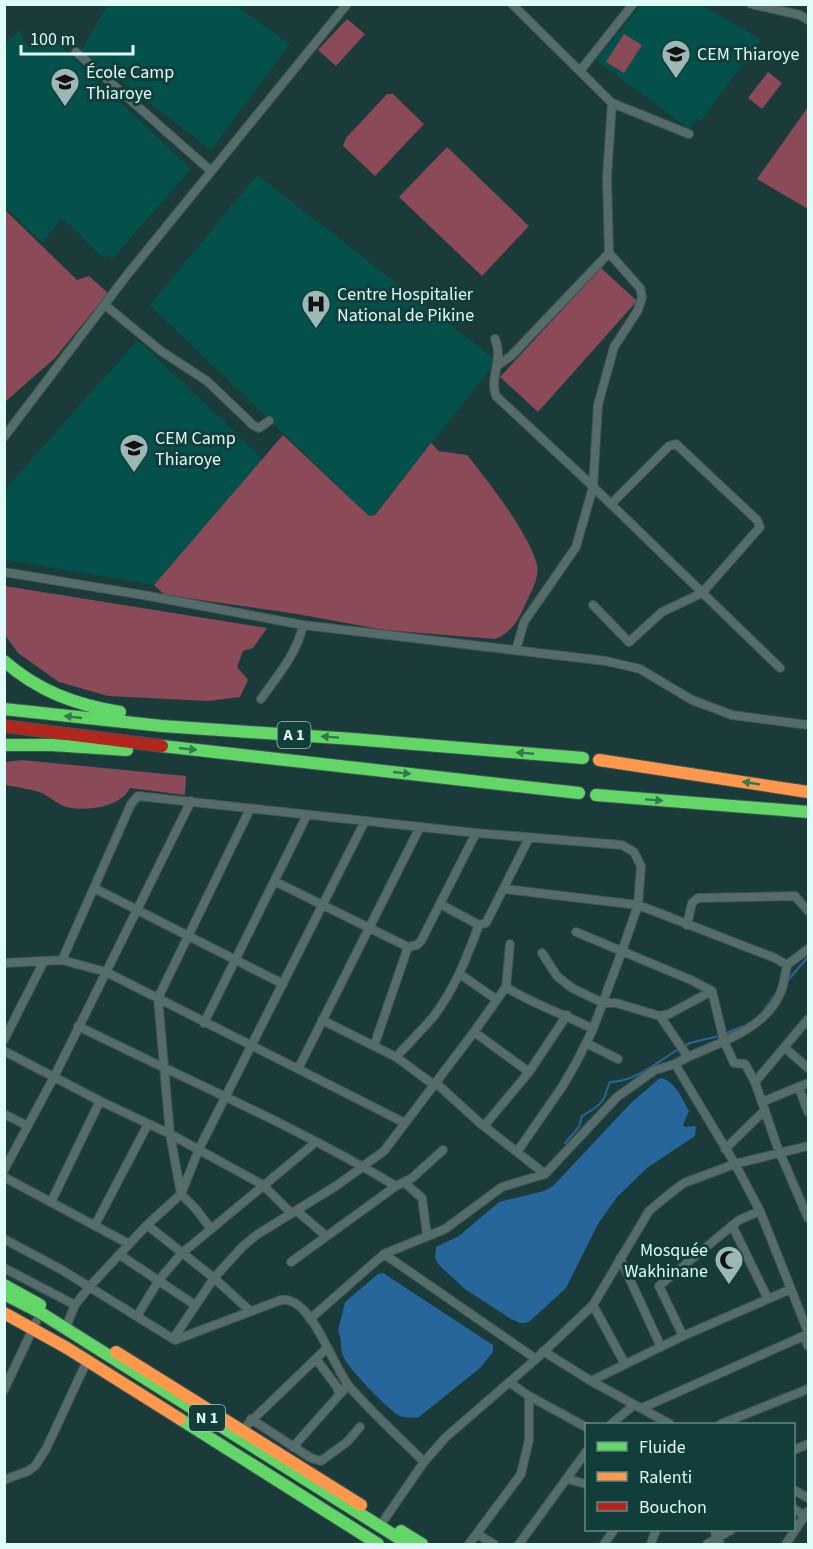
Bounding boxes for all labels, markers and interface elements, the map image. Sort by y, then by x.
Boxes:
scale bar [21,18,134,56]
text: 100 m [30,27,75,52]
school or university icon: CEM Thiaroye [660,38,692,80]
place label: CEM Thiaroye [697,42,799,67]
place label: École Camp Thiaroye [86,60,174,106]
school or university icon: École Camp Thiaroye [49,66,81,108]
place label: Centre Hospitalier National de Pikine [337,282,474,328]
hospital icon: Centre Hospitalier National de Pikine [300,288,332,330]
place label: CEM Camp Thiaroye [155,426,236,472]
school or university icon: CEM Camp Thiaroye [118,432,150,474]
one-way arrow [64,712,83,721]
road number: A 1 [278,722,310,748]
one-way arrow [321,733,340,742]
one-way arrow [178,744,197,754]
one-way arrow [515,748,534,758]
one-way arrow [393,768,412,778]
one-way arrow [741,778,760,787]
one-way arrow [644,795,663,805]
place label: Mosquée Wakhinane [624,1238,708,1284]
mosque icon: Mosquée Wakhinane [713,1244,745,1286]
road number: N 1 [189,1405,225,1431]
legend [585,1423,795,1531]
text: Fluide [639,1435,686,1460]
text: Ralenti [639,1465,692,1490]
text: Bouchon [639,1495,707,1520]

